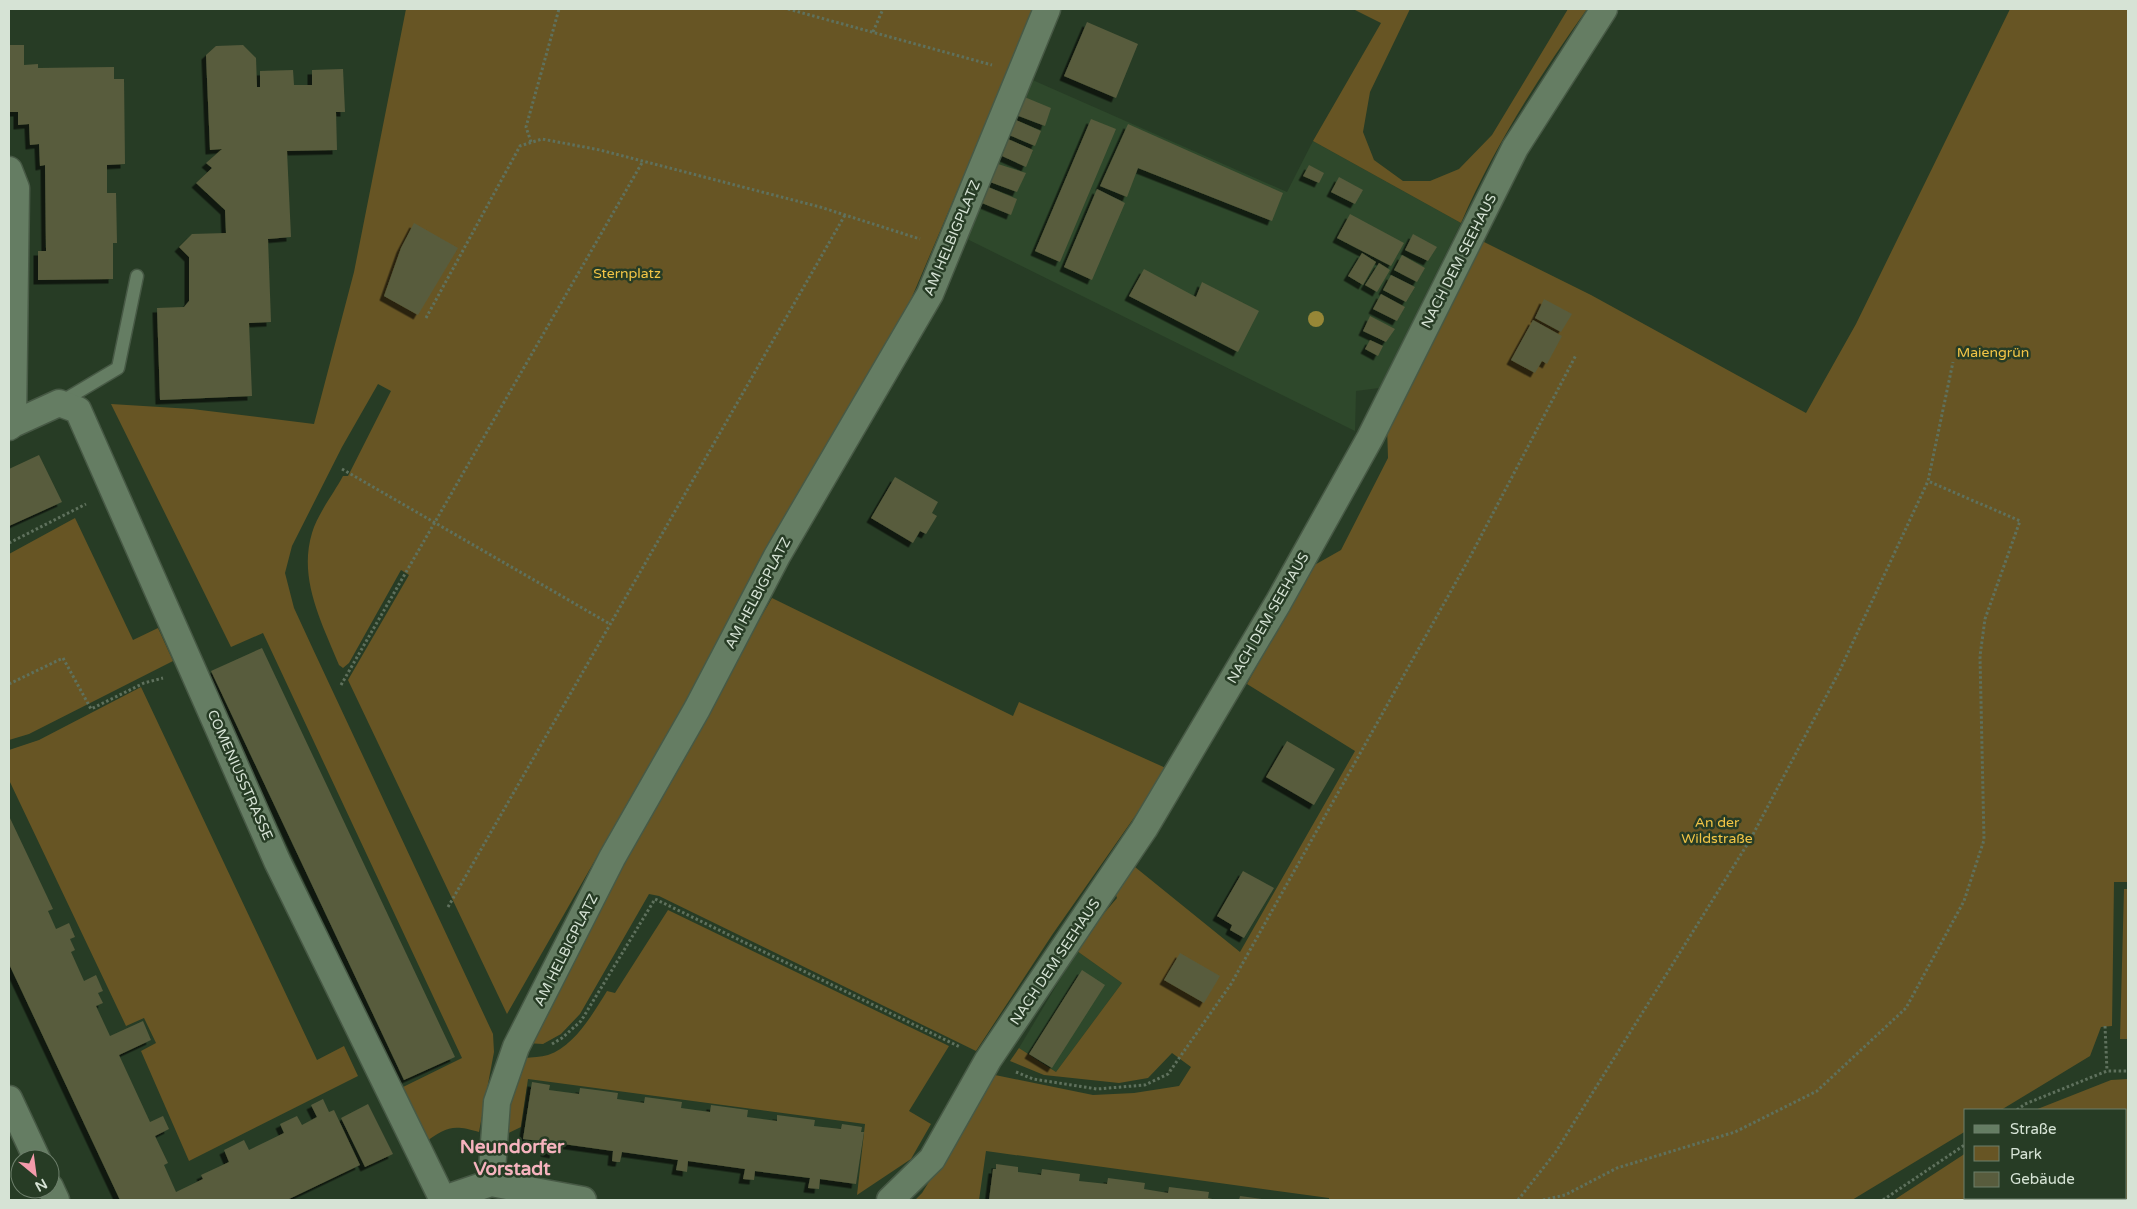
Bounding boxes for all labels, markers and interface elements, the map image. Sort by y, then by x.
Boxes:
street label: AM HELBIGPLATZ [920,178,984,298]
street label: NACH DEM SEEHAUS [1418,191,1500,331]
park label: Sternplatz [593,265,661,282]
park label: Maiengrün [1957,344,2029,361]
street label: AM HELBIGPLATZ [721,534,795,652]
street label: NACH DEM SEEHAUS [1224,549,1313,687]
street label: COMENIUSSTRASSE [204,707,276,843]
park label: An der Wildstraße [1681,814,1753,847]
street label: AM HELBIGPLATZ [530,891,602,1009]
street label: NACH DEM SEEHAUS [1006,895,1104,1028]
legend [1964,1109,2127,1199]
text: Straße [2010,1120,2056,1138]
district label: Neundorfer Vorstadt [460,1136,565,1180]
text: Park [2010,1145,2042,1163]
north arrow [10,1149,60,1199]
text: Gebäude [2010,1170,2075,1188]
text: N [32,1175,50,1195]

